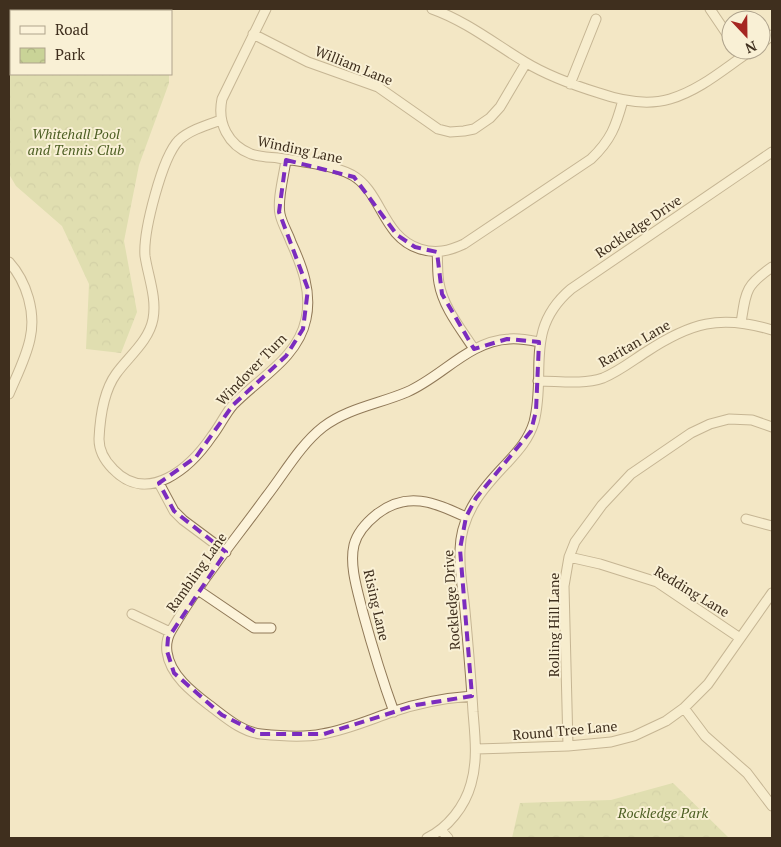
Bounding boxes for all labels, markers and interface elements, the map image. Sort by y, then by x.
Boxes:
legend [10,10,172,75]
north arrow [721,10,771,60]
text: Road [55,19,88,39]
text: N [742,37,760,58]
street label: William Lane [312,41,396,89]
text: Park [55,44,85,64]
park label: Whitehall Pool and Tennis Club [28,124,124,159]
street label: Winding Lane [256,131,344,167]
street label: Rockledge Drive [591,190,685,262]
street label: Raritan Lane [595,315,673,371]
street label: Windover Turn [212,328,291,409]
street label: Rambling Lane [161,528,231,616]
street label: Rockledge Drive [438,549,464,651]
street label: Redding Lane [651,561,733,621]
street label: Rising Lane [360,567,394,643]
street label: Rolling Hill Lane [544,573,563,677]
street label: Round Tree Lane [512,716,618,744]
park label: Rockledge Park [617,803,708,822]

